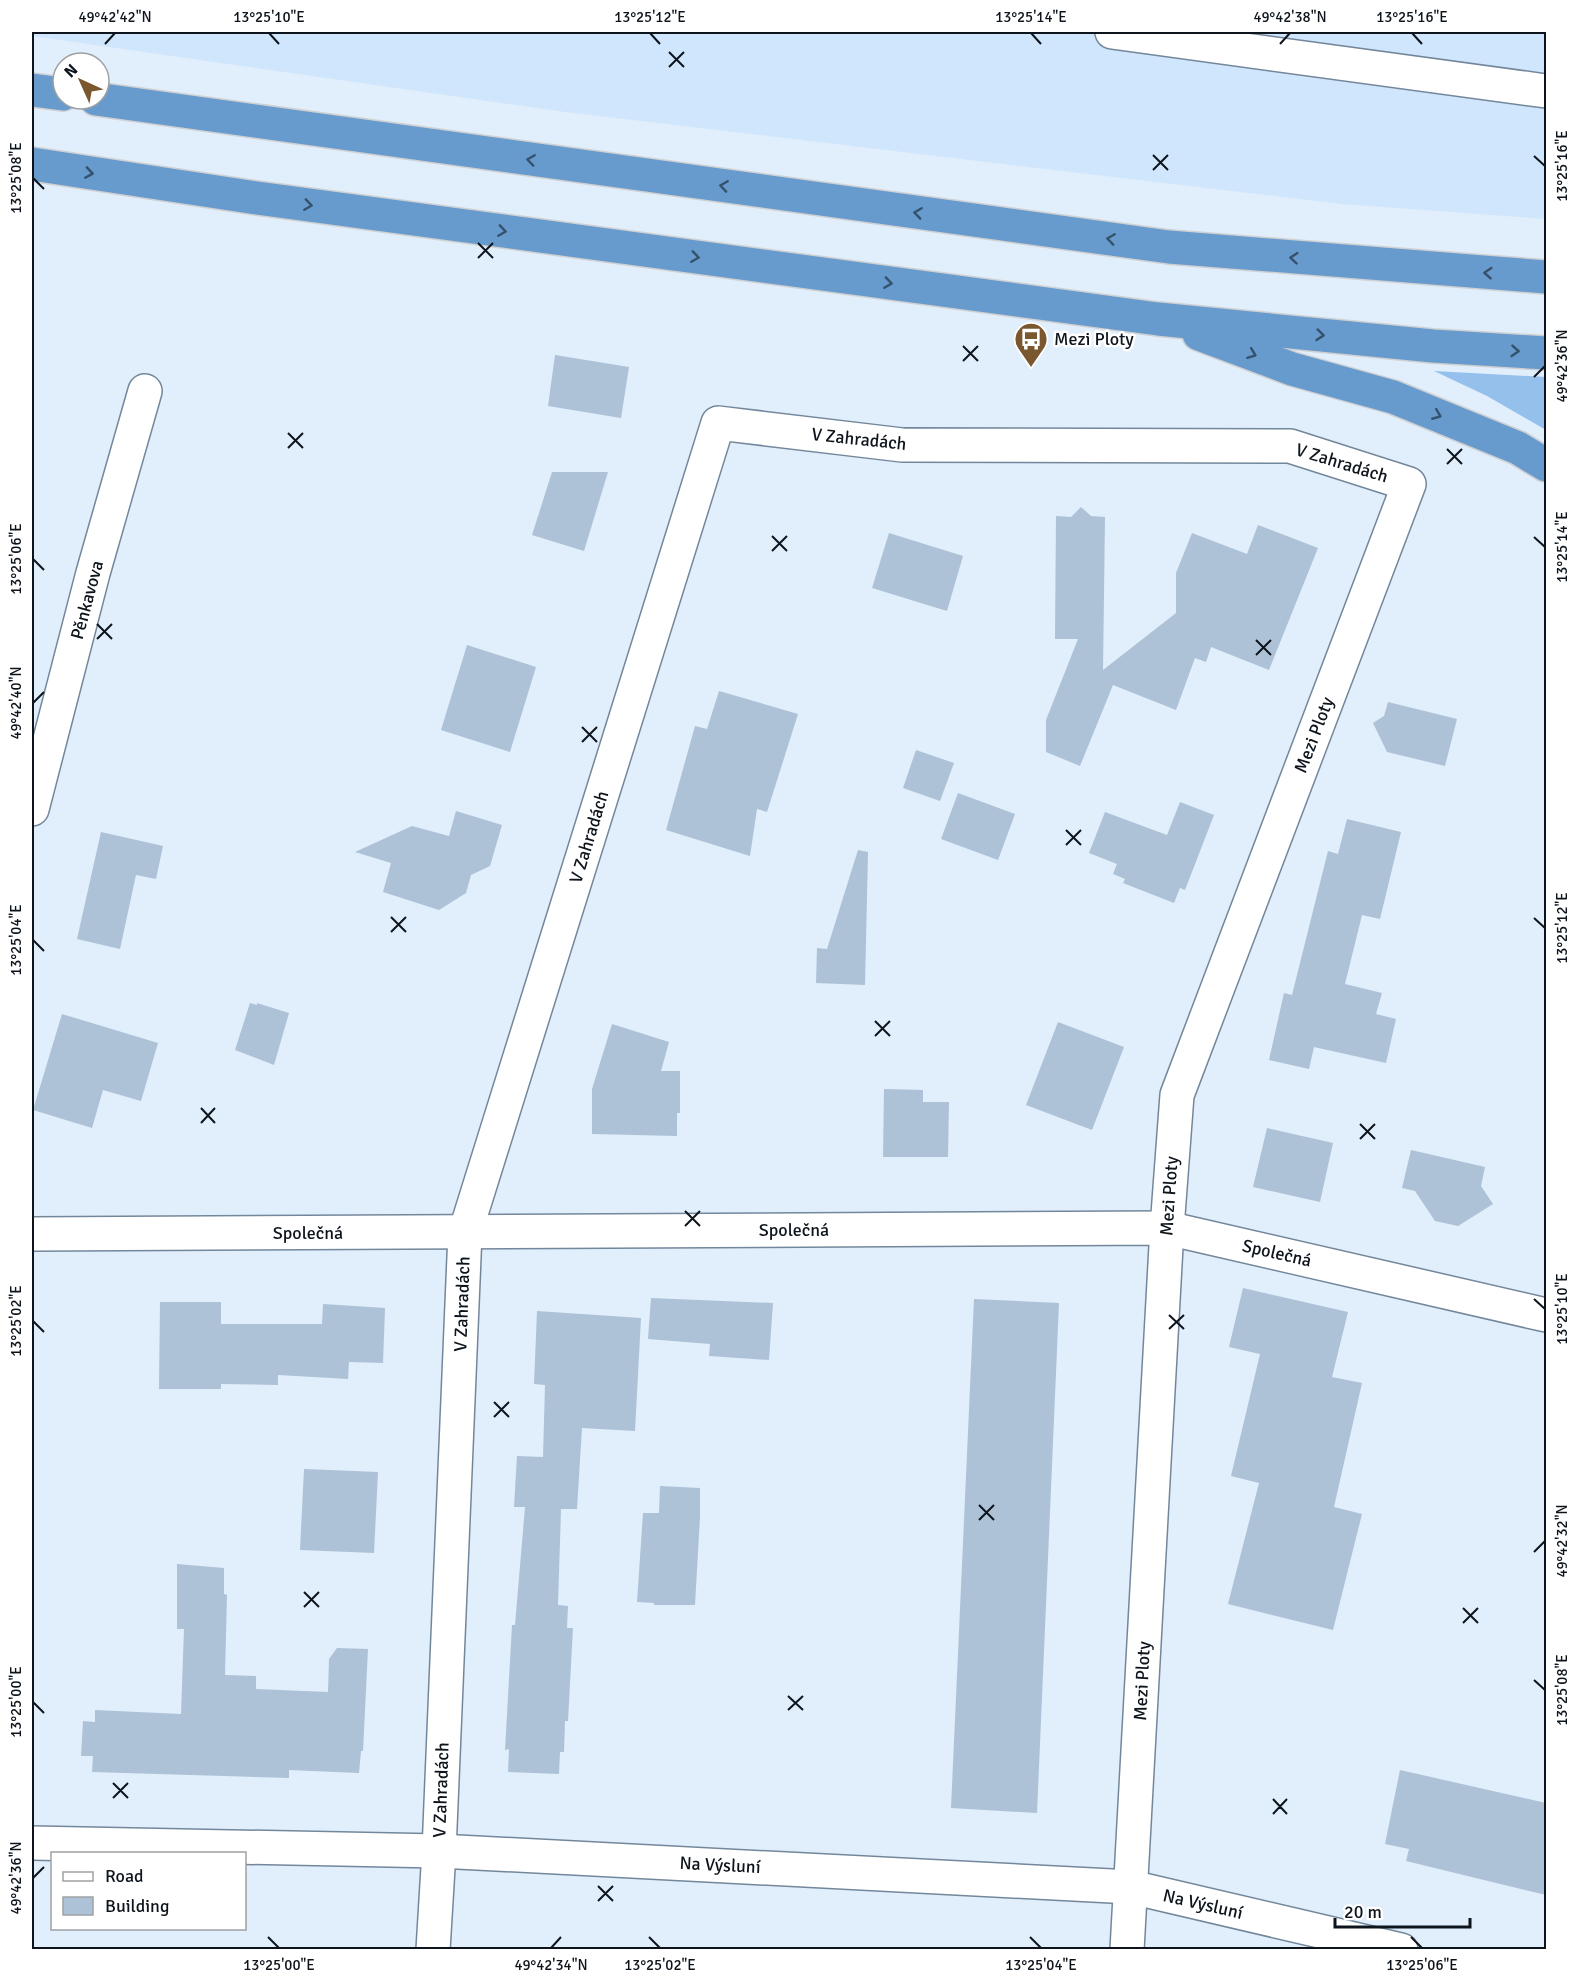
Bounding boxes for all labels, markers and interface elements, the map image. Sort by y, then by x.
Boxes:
text: 49°42'42"N [78,8,152,26]
text: 13°25'10"E [233,8,305,26]
text: 13°25'12"E [614,8,686,26]
text: 13°25'14"E [995,8,1067,26]
text: 49°42'38"N [1253,8,1327,26]
text: 13°25'16"E [1376,8,1448,26]
north arrow [51,51,111,111]
text: N [60,60,82,82]
text: 13°25'16"E [1553,130,1571,202]
text: 13°25'08"E [7,142,25,214]
one-way arrow [527,154,536,166]
one-way arrow [85,166,94,178]
one-way arrow [720,181,729,193]
one-way arrow [304,198,313,210]
one-way arrow [913,207,922,219]
one-way arrow [497,224,506,236]
one-way arrow [1106,234,1115,246]
one-way arrow [690,250,700,262]
one-way arrow [1289,252,1298,265]
one-way arrow [1484,267,1493,280]
one-way arrow [884,276,893,288]
bus stop icon: Mezi Ploty [1013,321,1049,368]
place label: Mezi Ploty [1054,328,1134,350]
one-way arrow [1316,328,1325,341]
text: 49°42'36"N [1553,329,1571,403]
one-way arrow [1510,345,1519,358]
one-way arrow [1246,347,1257,359]
one-way arrow [1431,408,1442,420]
street label: V Zahradách [810,423,908,455]
street label: V Zahradách [1293,439,1391,487]
text: 13°25'14"E [1553,511,1571,583]
text: 13°25'06"E [7,523,25,595]
street label: Pěnkavova [66,558,108,642]
text: 49°42'40"N [7,666,25,740]
street label: Mezi Ploty [1289,693,1339,776]
street label: V Zahradách [565,788,613,886]
text: 13°25'12"E [1553,892,1571,964]
text: 13°25'04"E [7,904,25,976]
street label: Mezi Ploty [1155,1155,1183,1237]
street label: Společná [759,1219,829,1241]
street label: Společná [273,1222,343,1244]
street label: Společná [1240,1234,1314,1272]
street label: V Zahradách [449,1256,475,1352]
text: 13°25'10"E [1553,1273,1571,1345]
text: 13°25'02"E [7,1285,25,1357]
text: 49°42'32"N [1553,1504,1571,1578]
street label: Mezi Ploty [1129,1640,1155,1721]
text: 13°25'08"E [1553,1654,1571,1726]
text: 13°25'00"E [7,1666,25,1738]
street label: V Zahradách [428,1742,454,1838]
text: 49°42'36"N [7,1841,25,1915]
legend [51,1852,246,1930]
street label: Na Výsluní [679,1852,761,1878]
text: Road [105,1865,144,1887]
street label: Na Výsluní [1161,1884,1245,1924]
scale bar [1335,1891,1470,1929]
text: Building [105,1895,169,1917]
text: 20 m [1344,1901,1382,1923]
text: 13°25'00"E [243,1956,315,1974]
text: 49°42'34"N [514,1956,588,1974]
text: 13°25'02"E [624,1956,696,1974]
text: 13°25'04"E [1005,1956,1077,1974]
text: 13°25'06"E [1386,1956,1458,1974]

